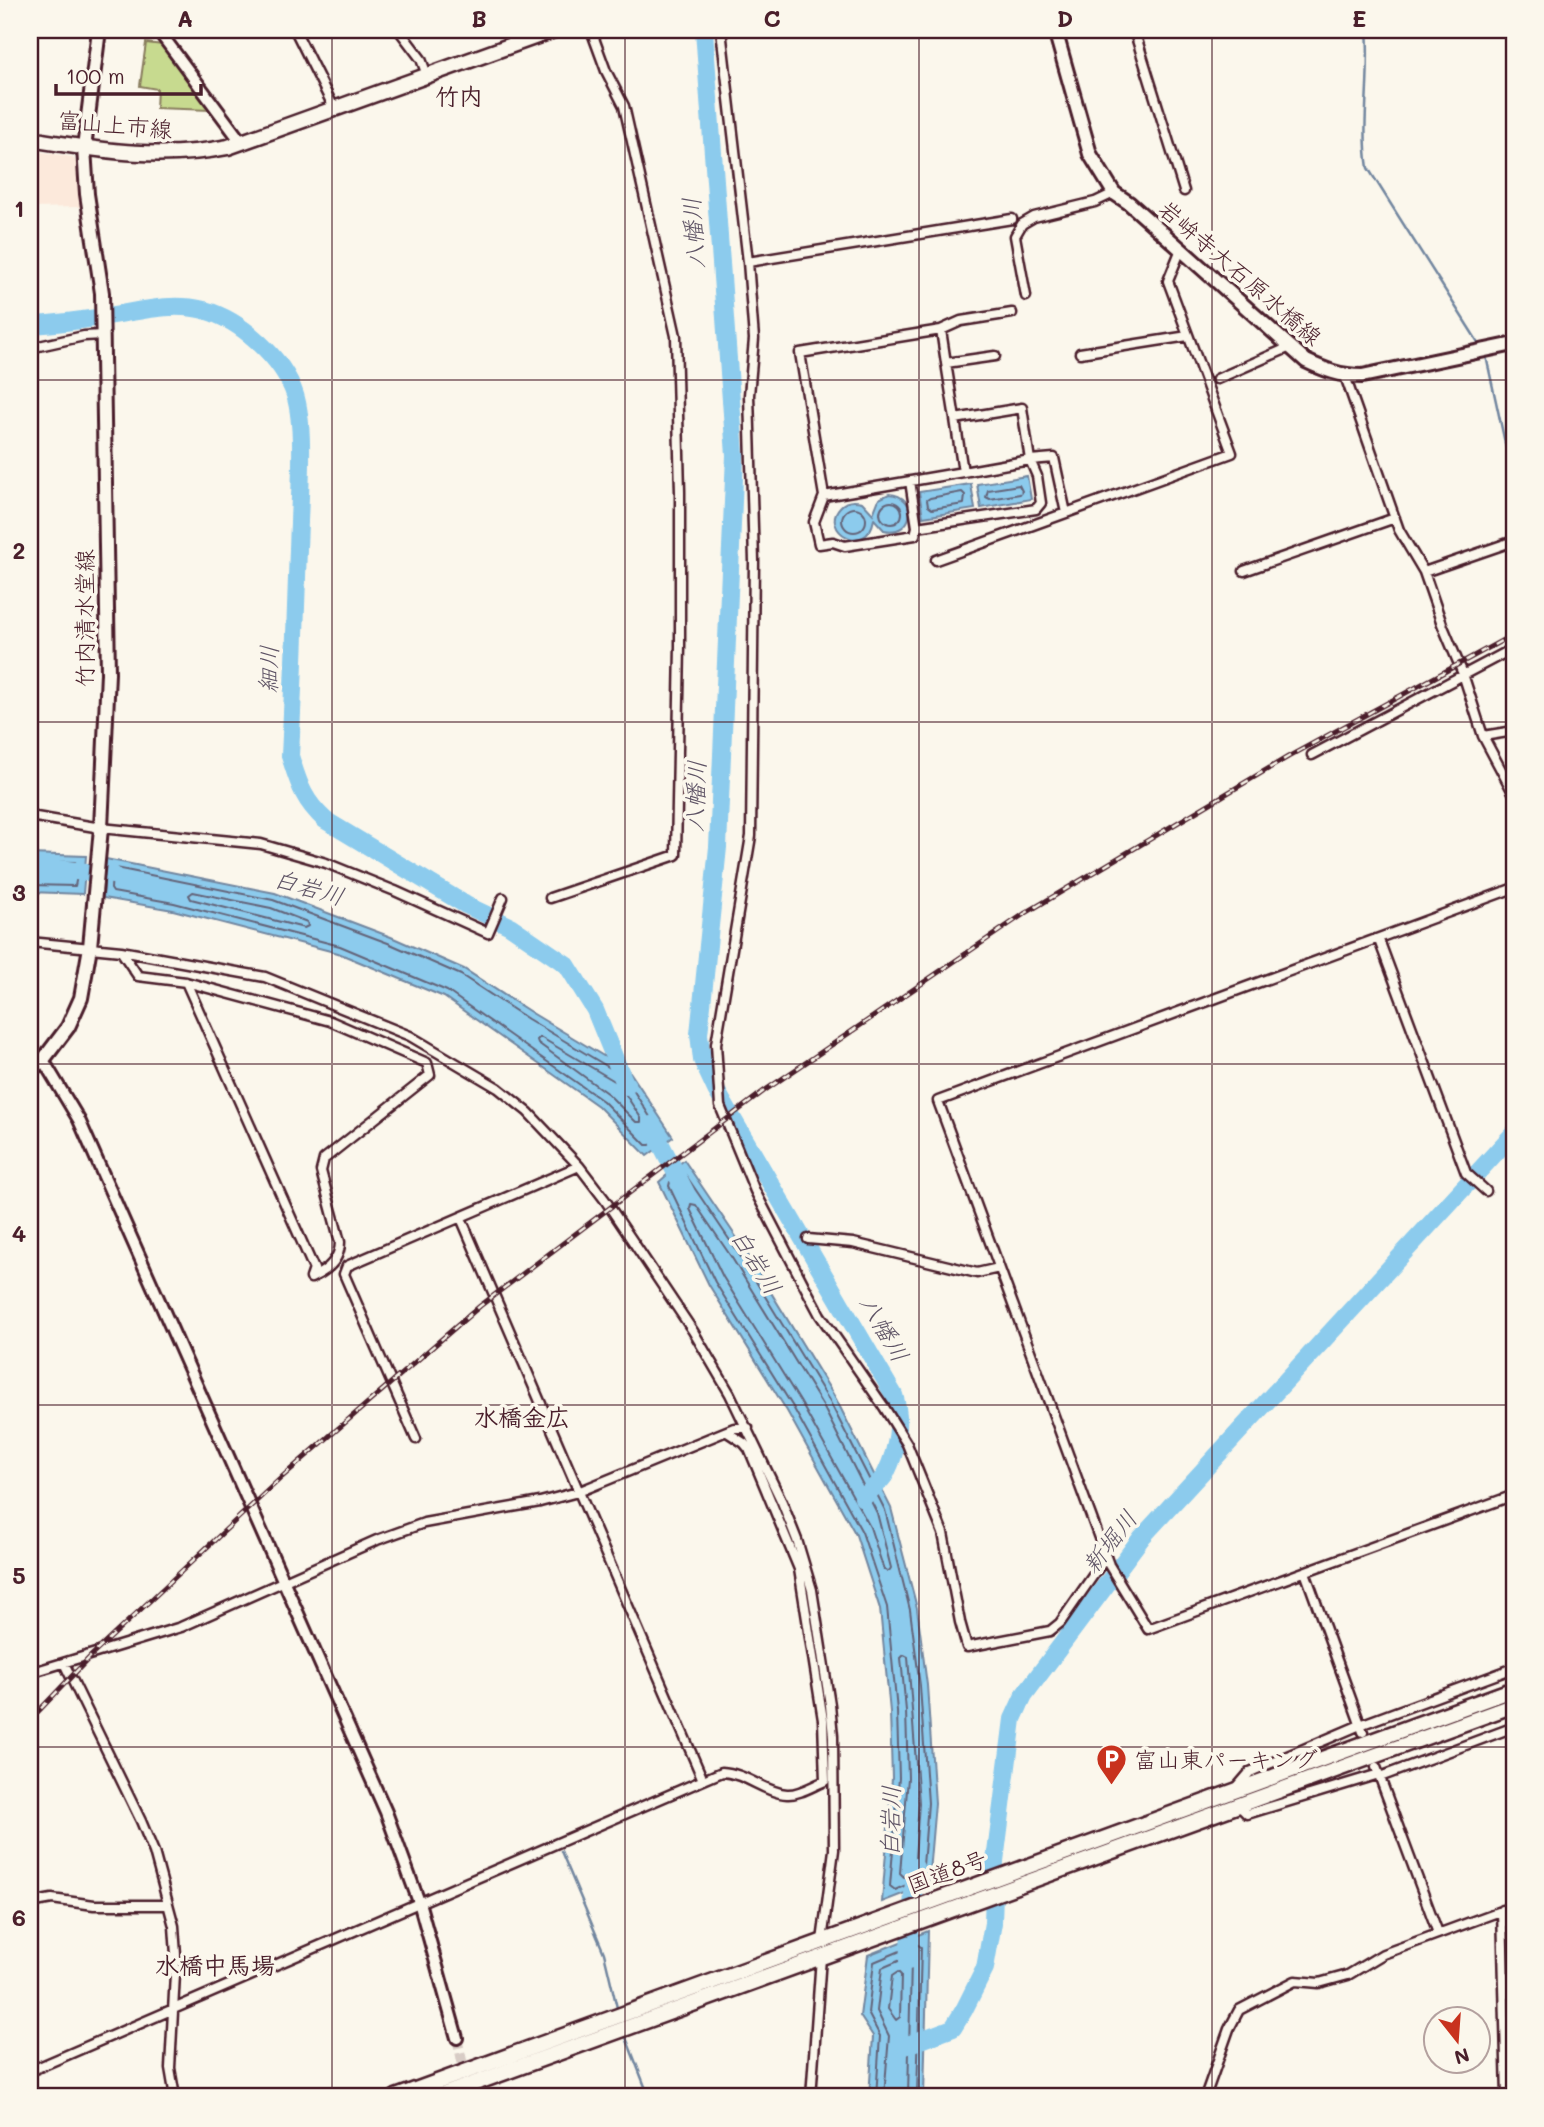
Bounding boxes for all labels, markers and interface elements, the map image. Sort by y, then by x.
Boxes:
text: A [177,3,193,33]
text: B [471,3,487,33]
text: C [763,3,781,33]
text: D [1057,3,1073,33]
text: E [1352,3,1366,33]
scale bar [56,52,201,96]
text: 100 m [66,62,125,89]
district label: 竹内 [435,80,483,111]
street label: 富山上市線 [56,104,174,144]
text: 1 [14,193,24,223]
street label: 岩峅寺大石原水橋線 [1153,193,1329,351]
water label: 八幡川 [675,196,710,270]
text: 2 [13,535,25,565]
street label: 竹内清水堂線 [69,549,99,687]
water label: 細川 [251,644,284,693]
water label: 八幡川 [678,759,711,832]
water label: 白岩川 [271,862,348,911]
text: 3 [12,877,26,907]
text: 4 [12,1218,26,1248]
water label: 白岩川 [725,1222,789,1300]
water label: 八幡川 [854,1289,917,1367]
district label: 水橋金広 [474,1401,570,1432]
water label: 新堀川 [1074,1503,1143,1579]
text: 5 [12,1560,26,1590]
parking icon: 富山東パーキング [1094,1743,1128,1787]
place label: 富山東パーキング [1134,1744,1318,1774]
water label: 白岩川 [873,1785,906,1857]
street label: 国道8号 [903,1843,991,1899]
text: 6 [12,1902,26,1932]
district label: 水橋中馬場 [155,1949,275,1980]
north arrow [1422,2004,1492,2074]
text: N [1452,2043,1473,2071]

